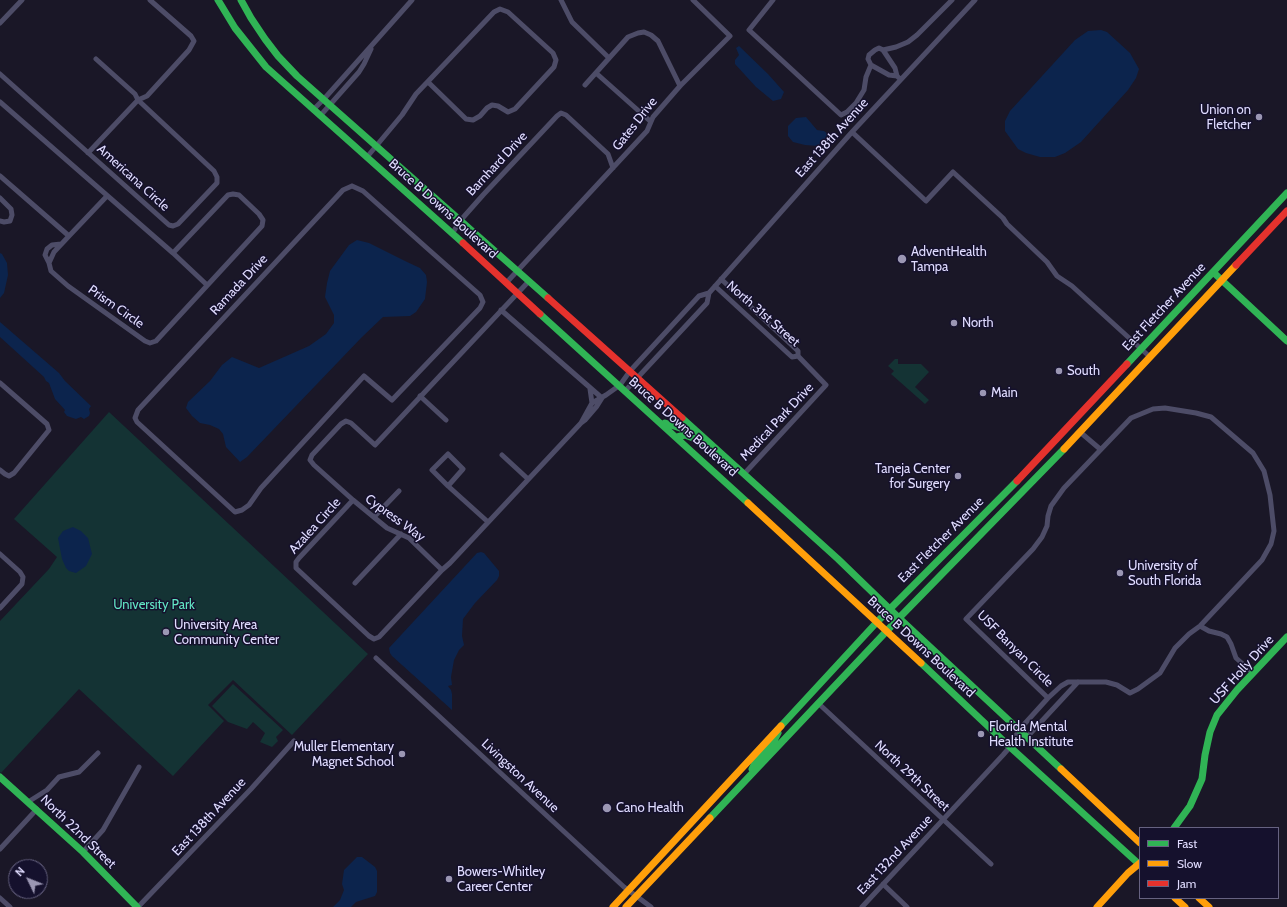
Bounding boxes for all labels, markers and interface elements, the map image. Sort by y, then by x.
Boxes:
street label: Gates Drive [609,94,661,154]
street label: East 138th Avenue [792,95,872,181]
place label: Union on Fletcher [1200,102,1251,133]
marker: Union on Fletcher [1254,112,1264,122]
street label: Barnhard Drive [463,129,531,199]
street label: Americana Circle [94,141,172,215]
street label: Bruce B Downs Boulevard [385,156,501,262]
place label: AdventHealth Tampa [911,244,987,275]
street label: Ramada Drive [207,251,271,319]
marker: AdventHealth Tampa [896,253,908,265]
street label: East Fletcher Avenue [1119,260,1209,354]
street label: North 31st Street [723,278,803,350]
street label: Prism Circle [85,282,147,332]
place label: North [962,315,994,331]
marker: North [949,318,959,328]
place label: South [1067,363,1100,379]
marker: South [1054,366,1064,376]
street label: Bruce B Downs Boulevard [625,374,741,480]
street label: Medical Park Drive [737,380,817,464]
place label: Main [991,385,1018,401]
marker: Main [978,388,988,398]
place label: Taneja Center for Surgery [875,461,950,492]
marker: Taneja Center for Surgery [953,471,963,481]
street label: Cypress Way [362,491,428,545]
street label: East Fletcher Avenue [895,494,987,586]
street label: Azalea Circle [286,495,344,557]
place label: University of South Florida [1128,558,1201,589]
marker: University of South Florida [1115,568,1125,578]
street label: Bruce B Downs Boulevard [864,593,978,701]
park label: University Park [113,597,195,613]
street label: USF Banyan Circle [974,608,1056,690]
place label: University Area Community Center [174,617,279,648]
marker: University Area Community Center [161,627,171,637]
street label: USF Holly Drive [1207,632,1277,708]
place label: Florida Mental Health Institute [989,719,1073,750]
marker: Florida Mental Health Institute [976,729,986,739]
street label: Livingston Avenue [478,736,562,816]
street label: North 29th Street [871,737,953,815]
place label: Muller Elementary Magnet School [294,739,394,770]
marker: Muller Elementary Magnet School [397,749,407,759]
street label: East 138th Avenue [169,775,249,859]
street label: North 22nd Street [37,792,119,872]
place label: Cano Health [616,800,684,816]
marker: Cano Health [601,802,613,814]
street label: East 132nd Avenue [854,812,936,898]
legend [1139,827,1279,899]
text: Fast [1177,836,1197,851]
text: Slow [1177,856,1202,871]
north arrow [8,859,48,899]
text: N [12,864,28,879]
place label: Bowers-Whitley Career Center [457,864,545,895]
marker: Bowers-Whitley Career Center [444,874,454,884]
text: Jam [1177,876,1196,891]

